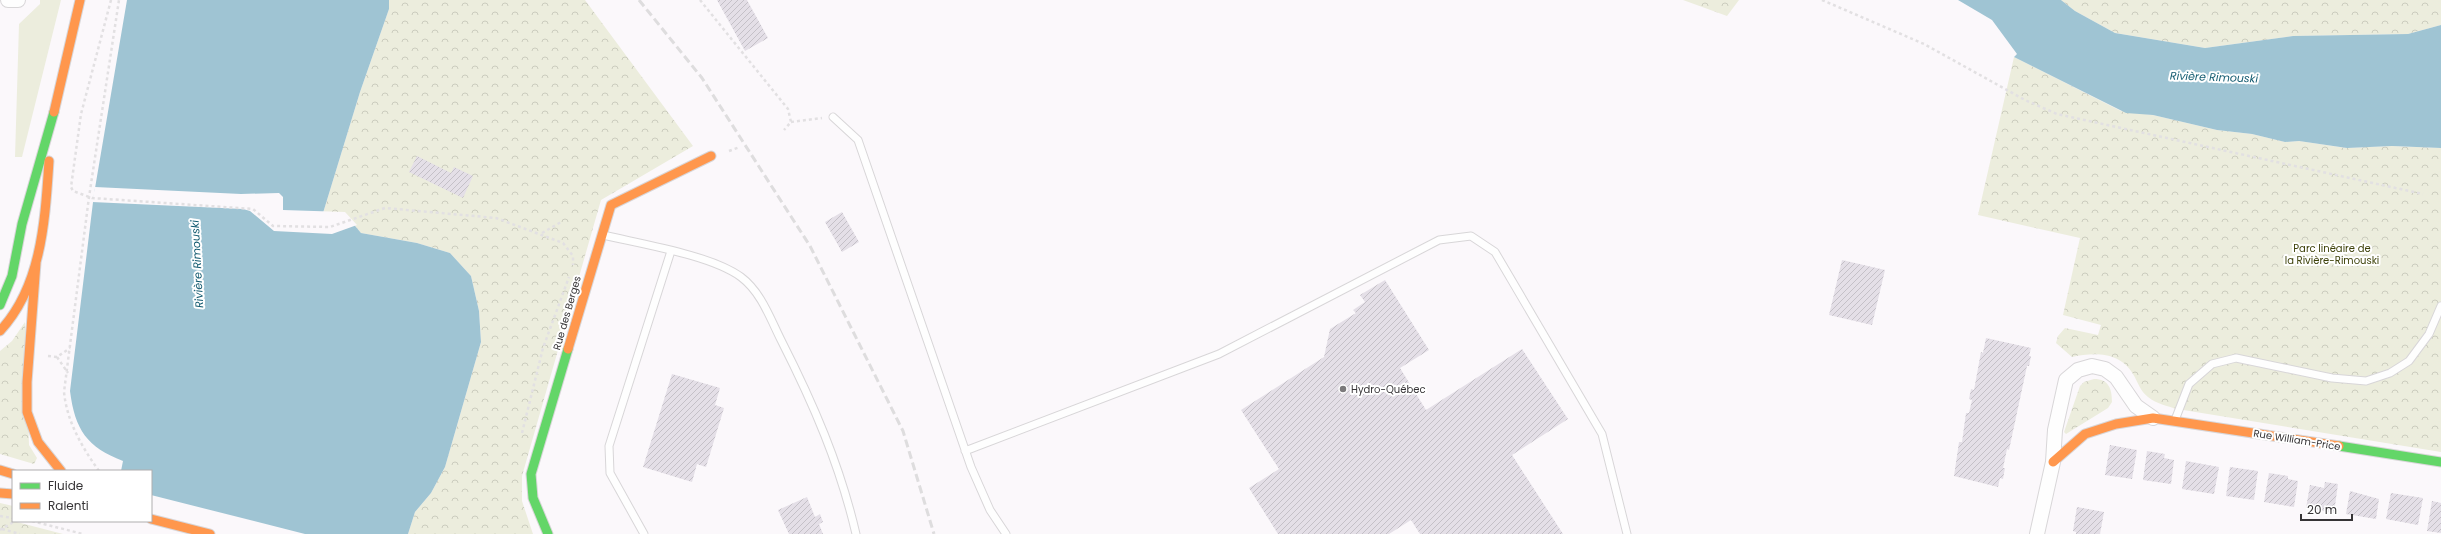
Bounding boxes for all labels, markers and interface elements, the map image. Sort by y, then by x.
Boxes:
water label: Rivière Rimouski [2170,67,2259,87]
water label: Rivière Rimouski [187,219,207,308]
park label: Parc linéaire de la Rivière-Rimouski [2285,241,2379,268]
street label: Rue des Berges [549,274,585,352]
place label: Hydro-Québec [1351,382,1425,397]
marker: Hydro-Québec [1338,384,1348,394]
street label: Rue William-Price [2252,426,2342,454]
legend [12,470,152,522]
text: Fluide [48,477,83,494]
scale bar [2301,496,2352,522]
text: Ralenti [48,497,89,514]
text: 20 m [2307,501,2337,518]

